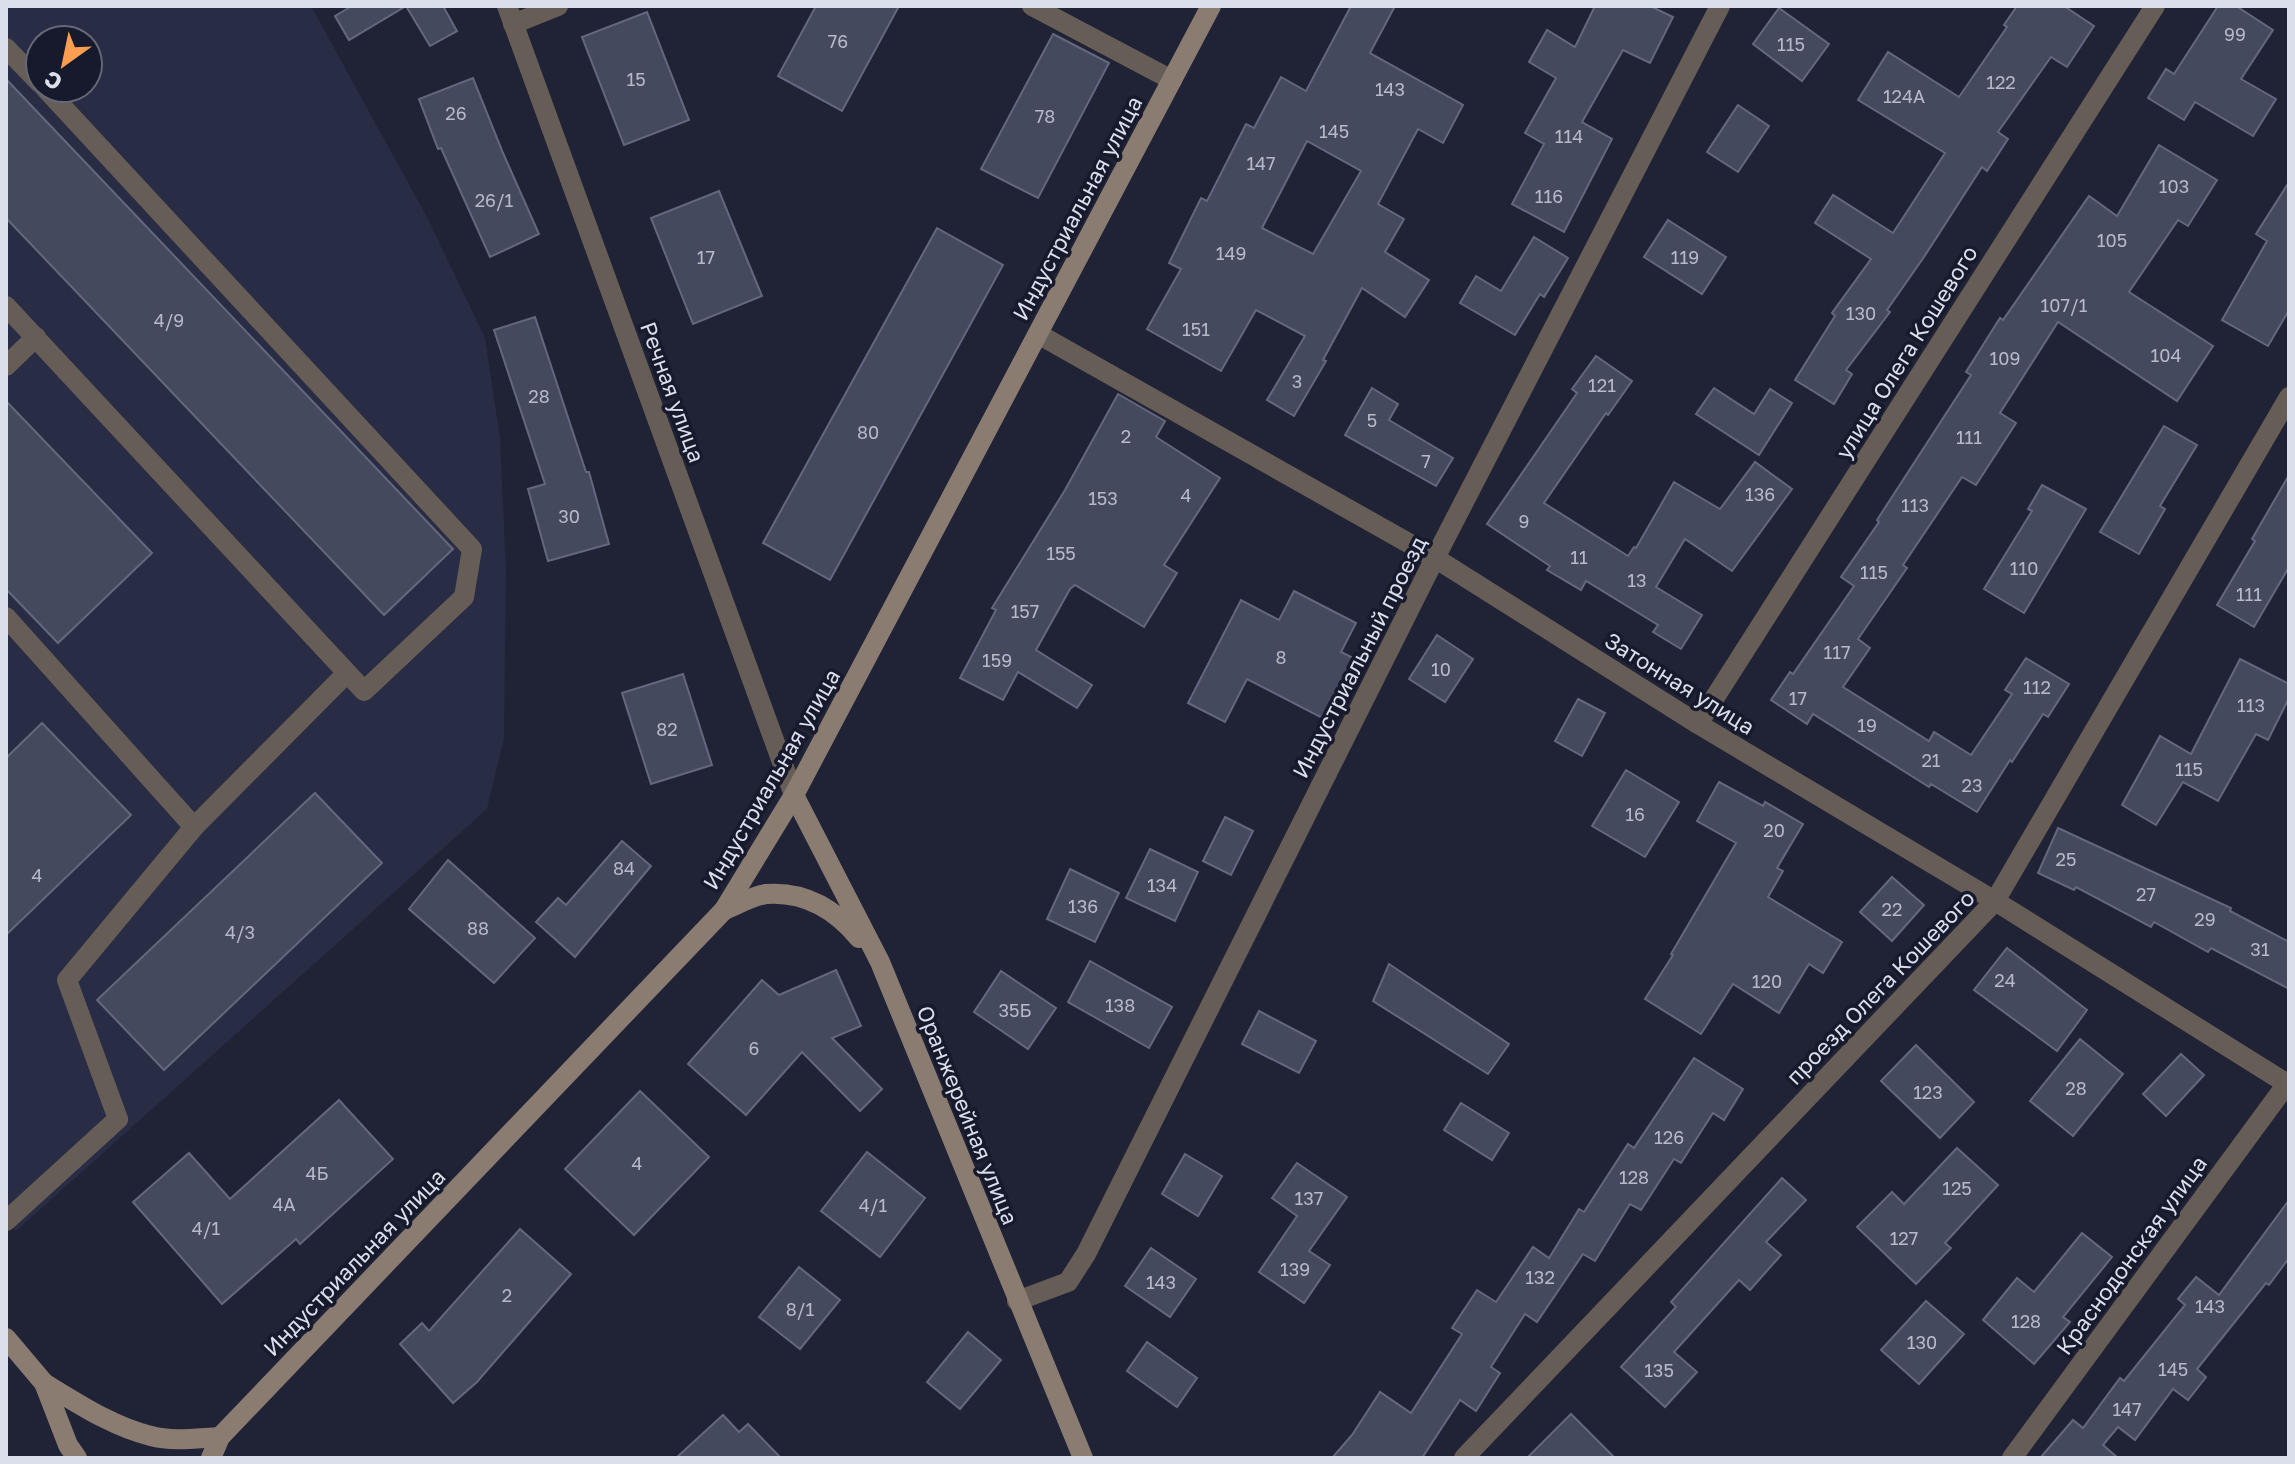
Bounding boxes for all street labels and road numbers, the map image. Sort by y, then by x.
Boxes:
street label: Индустриальная улица [1006,91,1148,325]
street label: улица Олега Кошевого [1829,240,1983,464]
street label: Речная улица [635,318,711,466]
street label: Индустриальный проезд [1286,532,1432,782]
street label: Затонная улица [1600,626,1760,740]
street label: Индустриальная улица [697,664,845,894]
street label: проезд Олега Кошевого [1780,884,1980,1090]
street label: Оранжерейная улица [912,1002,1024,1228]
street label: Краснодонская улица [2050,1150,2212,1360]
street label: Индустриальная улица [257,1163,451,1361]

